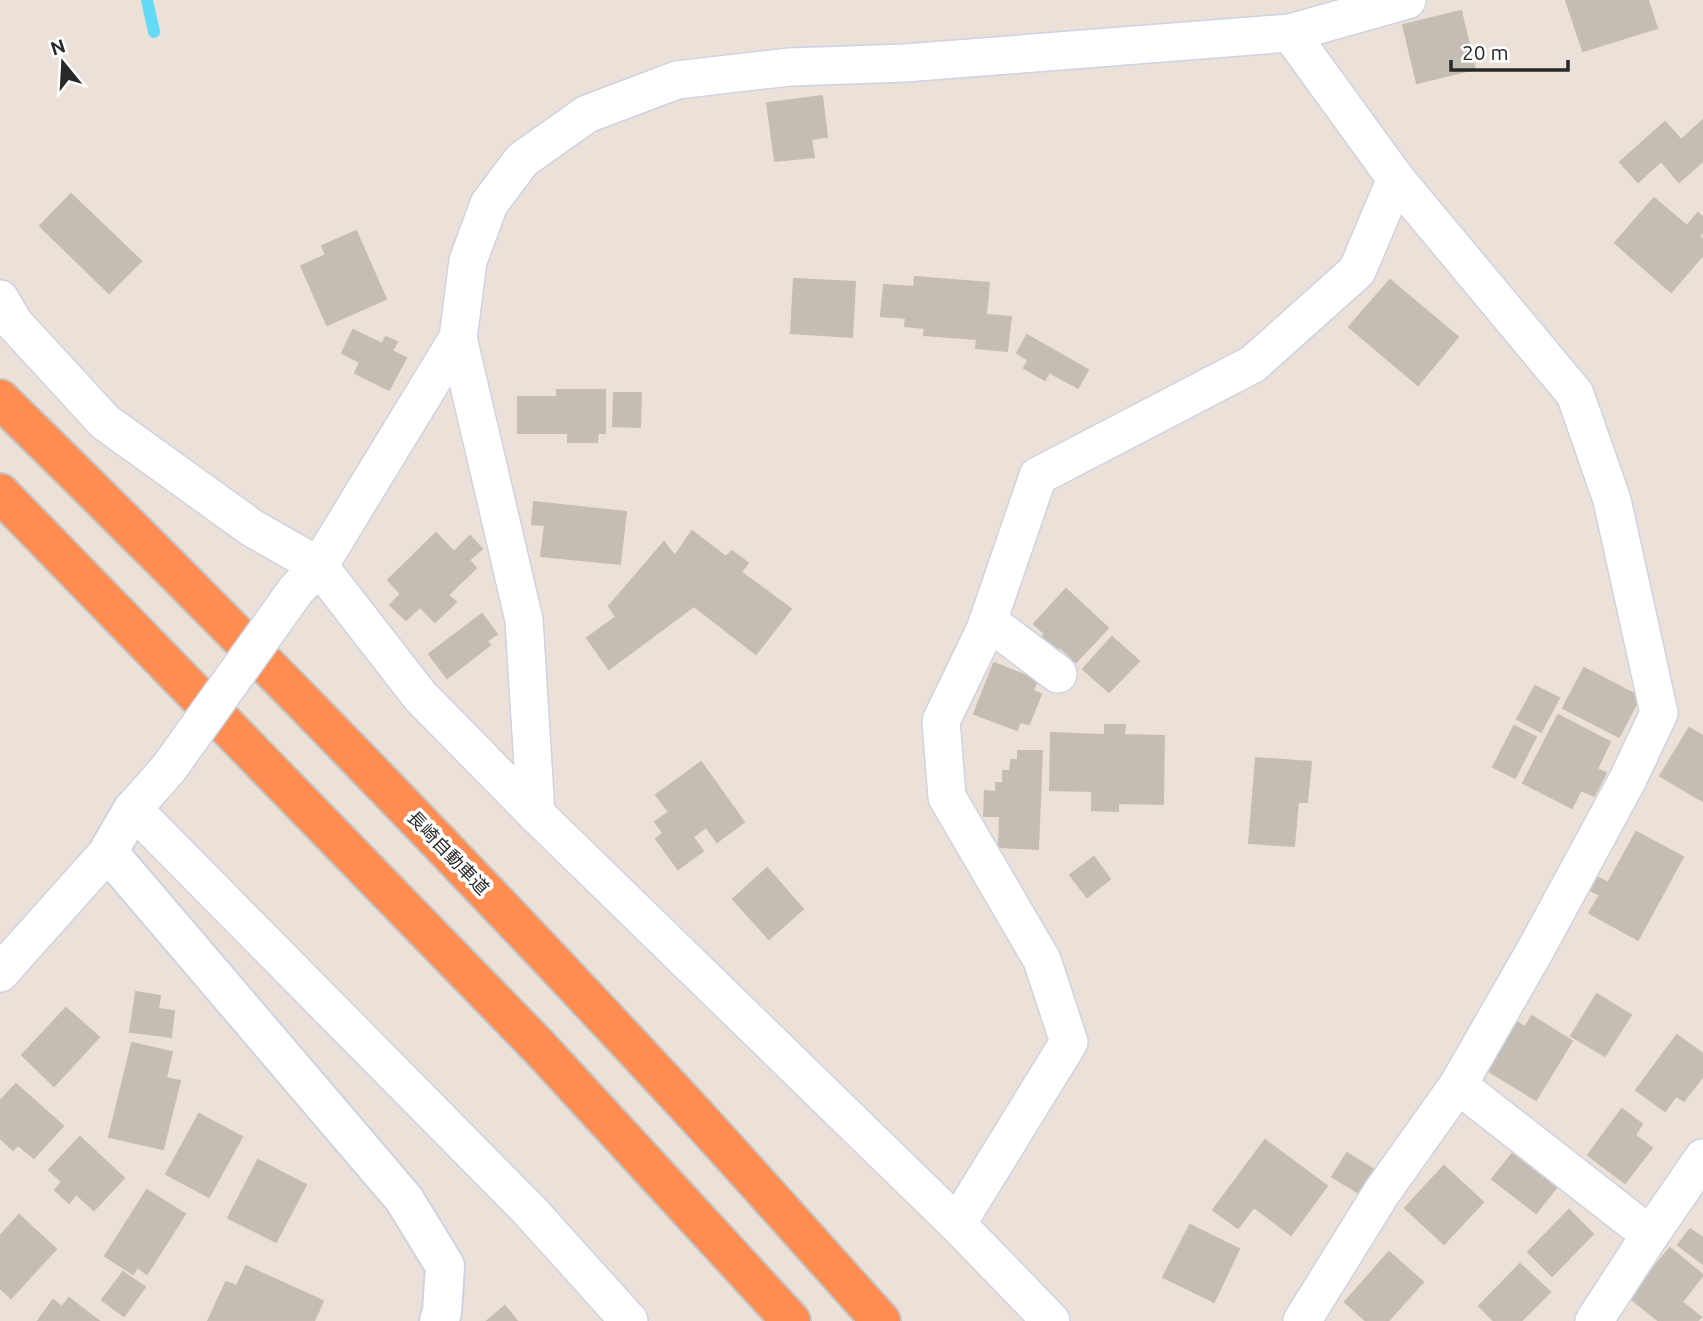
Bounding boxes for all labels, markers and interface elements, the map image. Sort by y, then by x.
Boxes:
north arrow [28,28,98,98]
scale bar [1451,28,1568,72]
text: N [48,34,68,59]
text: 20 m [1462,40,1509,64]
street label: 長崎自動車道 [404,807,493,898]

